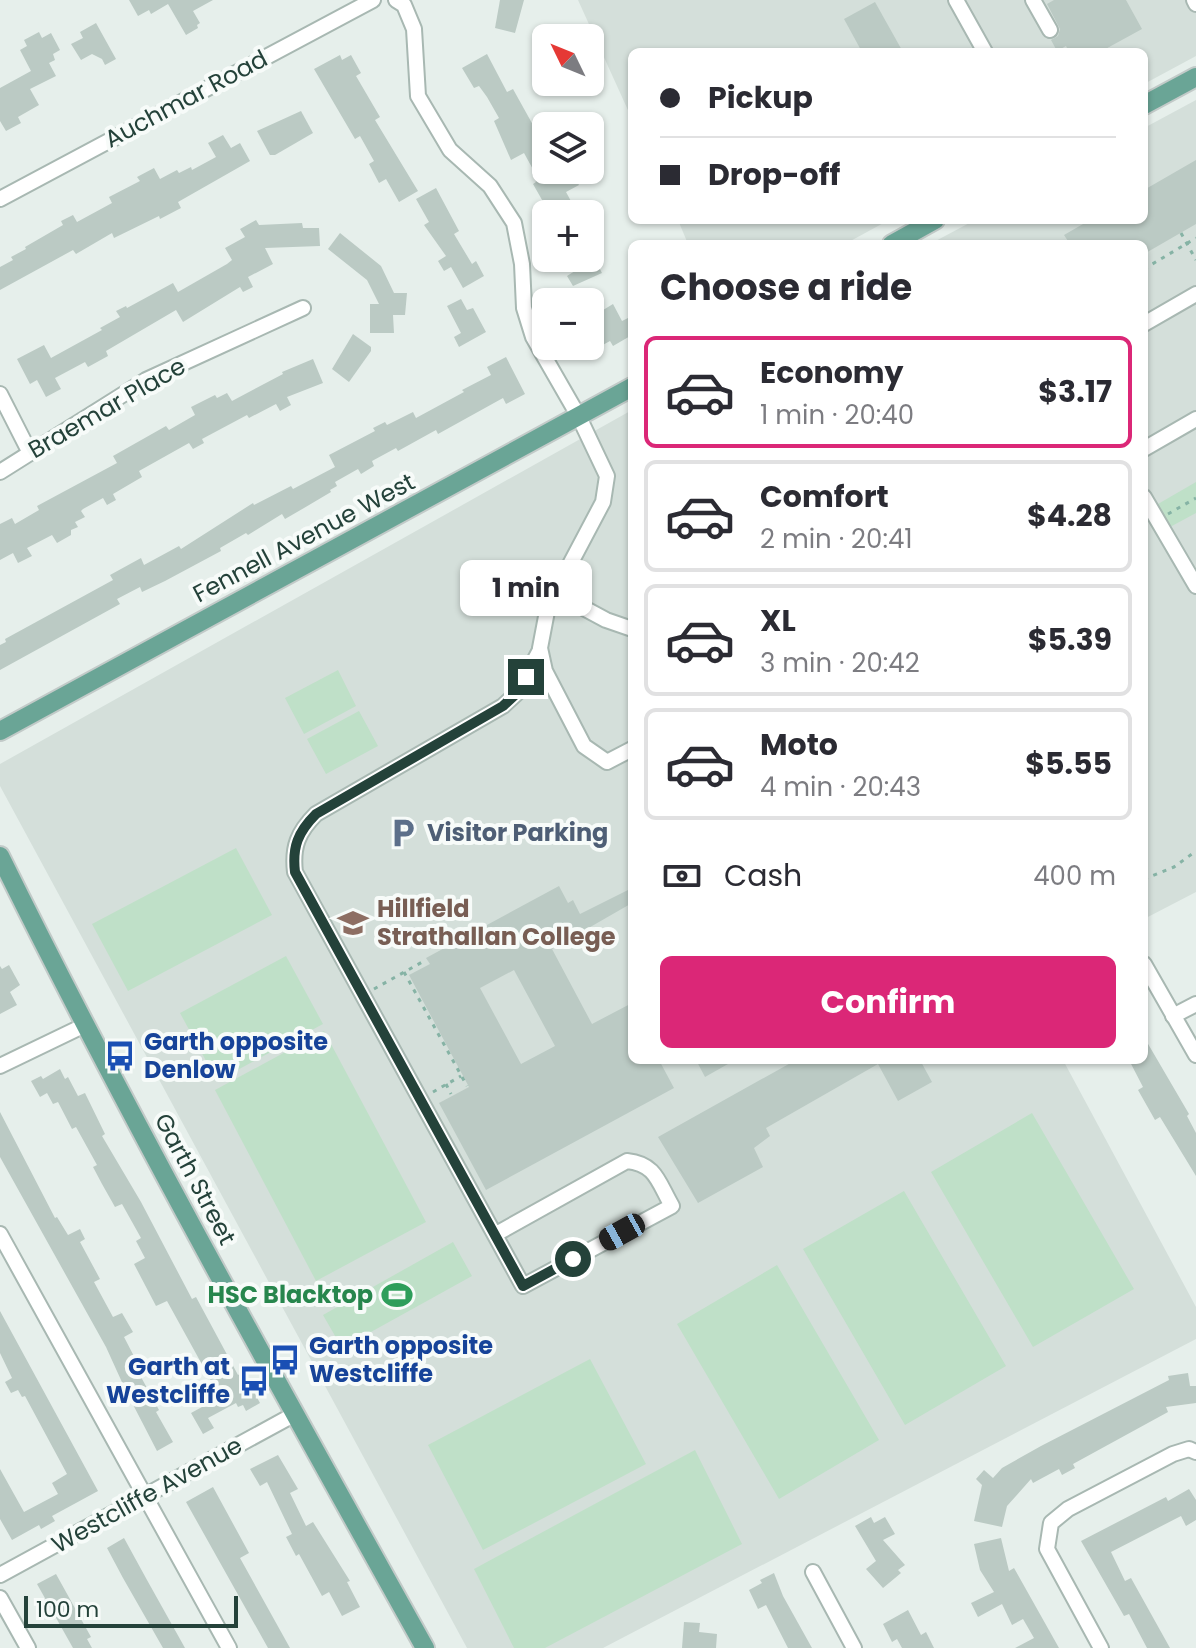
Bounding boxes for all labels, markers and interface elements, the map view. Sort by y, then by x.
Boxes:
north arrow [532,24,604,96]
map controls [532,24,604,360]
street label: Auchmar Road [98,42,273,155]
text: Pickup [708,76,813,119]
button: layers [532,112,604,184]
text: Drop-off [708,153,840,196]
button: + [532,200,604,272]
text: Choose a ride [660,262,912,313]
button: − [532,288,604,360]
street label: Braemar Place [22,349,191,466]
text: Economy [760,351,904,394]
icon: car [664,356,736,428]
text: $3.17 [1038,370,1112,413]
text: 1 min · 20:40 [760,397,914,433]
street label: Fennell Avenue West [187,465,421,610]
text: Comfort [760,475,889,518]
icon: car [664,480,736,552]
text: $4.28 [1027,494,1112,537]
text: 2 min · 20:41 [760,521,913,557]
callout: 1 min [460,561,592,617]
text: 1 min [492,570,560,606]
text: XL [760,599,796,642]
icon: car [664,604,736,676]
text: $5.39 [1028,618,1112,661]
text: 3 min · 20:42 [760,645,920,681]
route end [508,659,544,695]
text: Moto [760,723,838,766]
icon: car [664,728,736,800]
text: $5.55 [1025,742,1112,785]
text: 4 min · 20:43 [760,769,921,805]
parking icon: Visitor Parking [386,816,420,850]
place label: Visitor Parking [427,816,608,849]
icon: cash [660,854,704,898]
text: Cash [724,854,802,897]
text: 400 m [1033,858,1116,894]
place label: Hillfield Strathallan College [377,892,616,953]
school or university icon: Hillfield Strathallan College [336,906,370,940]
button: Confirm [660,956,1116,1048]
place label: Garth opposite Denlow [144,1025,328,1086]
bus stop icon: Garth opposite Denlow [103,1039,137,1073]
street label: Garth Street [147,1107,244,1250]
car [595,1210,649,1254]
route start [555,1241,591,1277]
place label: HSC Blacktop [207,1278,373,1311]
sports icon: HSC Blacktop [380,1278,414,1312]
place label: Garth opposite Westcliffe [309,1329,493,1390]
bus stop icon: Garth opposite Westcliffe [268,1343,302,1377]
place label: Garth at Westcliffe [106,1350,230,1411]
bus stop icon: Garth at Westcliffe [237,1364,271,1398]
street label: Westcliffe Avenue [46,1428,248,1561]
scale bar [24,1592,238,1628]
text: 100 m [36,1594,99,1625]

